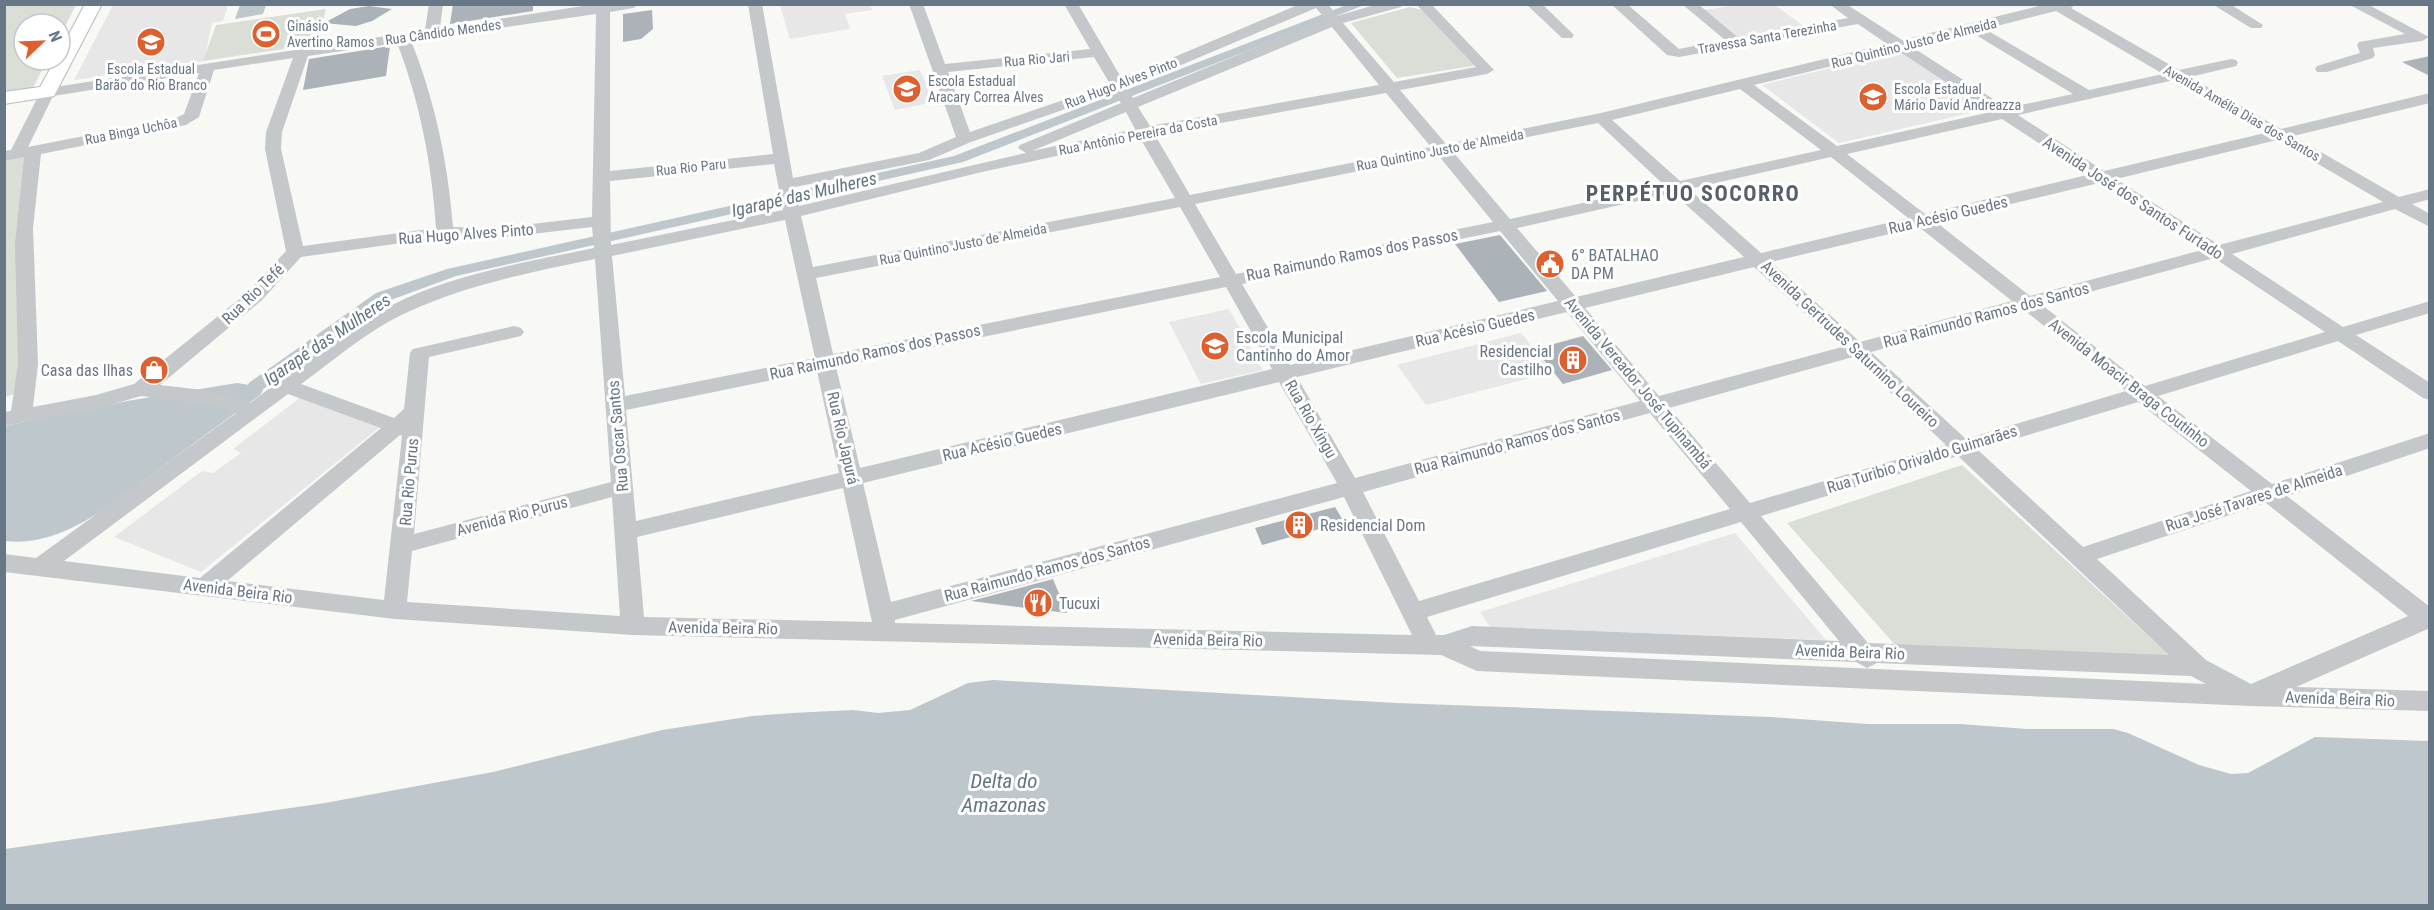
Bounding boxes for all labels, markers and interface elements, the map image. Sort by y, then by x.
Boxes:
north arrow [12,12,72,72]
street label: Rua Quintino Justo de Almeida [1830,15,1998,71]
street label: Rua Cândido Mendes [384,16,502,48]
street label: Travessa Santa Terezinha [1696,17,1838,57]
sports icon: Ginásio Avertino Ramos [250,18,282,50]
place label: Ginásio Avertino Ramos [287,18,374,50]
school or university icon: Escola Estadual Barão do Rio Branco [135,26,167,58]
text: N [45,28,66,45]
street label: Rua Rio Jari [1003,48,1071,70]
street label: Rua Hugo Alves Pinto [1063,54,1179,112]
place label: Escola Estadual Barão do Rio Branco [95,61,207,93]
street label: Avenida Amélia Dias dos Santos [2161,62,2323,164]
school or university icon: Escola Estadual Aracary Correa Alves [891,73,923,105]
place label: Escola Estadual Aracary Correa Alves [928,73,1043,105]
school or university icon: Escola Estadual Mário David Andreazza [1857,81,1889,113]
place label: Escola Estadual Mário David Andreazza [1894,81,2021,113]
street label: Rua Antônio Pereira da Costa [1057,112,1219,158]
street label: Rua Binga Uchôa [84,114,178,148]
street label: Rua Quintino Justo de Almeida [1355,126,1525,174]
street label: Avenida José dos Santos Furtado [2039,133,2227,263]
street label: Rua Rio Paru [655,155,727,179]
water label: Igarapé das Mulheres [729,167,879,221]
district label: PERPÉTUO SOCORRO [1586,181,1800,206]
street label: Rua Acésio Guedes [1887,192,2009,238]
street label: Rua Hugo Alves Pinto [398,220,534,248]
street label: Rua Quintino Justo de Almeida [878,220,1048,268]
street label: Rua Raimundo Ramos dos Passos [1245,225,1459,285]
place label: 6° BATALHAO DA PM [1571,246,1659,283]
public building icon: 6° BATALHAO DA PM [1534,248,1566,280]
street label: Avenida Gertrudes Saturnino Loureiro [1757,257,1943,431]
street label: Rua Rio Tefé [218,260,288,328]
street label: Rua Raimundo Ramos dos Santos [1881,278,2091,352]
water label: Igarapé das Mulheres [260,289,394,389]
street label: Avenida Vereador José Tupinambá [1561,293,1715,473]
street label: Rua Acésio Guedes [1414,305,1536,351]
street label: Avenida Moacir Braga Coutinho [2045,315,2213,451]
street label: Rua Raimundo Ramos dos Passos [768,320,982,384]
place label: Escola Municipal Cantinho do Amor [1236,328,1350,365]
school or university icon: Escola Municipal Cantinho do Amor [1199,330,1231,362]
place label: Residencial Castilho [1479,342,1552,379]
building icon: Residencial Castilho [1557,344,1589,376]
shop icon: Casa das Ilhas [138,354,170,386]
place label: Casa das Ilhas [41,361,133,380]
street label: Rua Rio Xingu [1281,376,1341,462]
street label: Rua Oscar Santos [604,380,632,492]
street label: Rua Rio Japurá [823,390,863,486]
street label: Rua Raimundo Ramos dos Santos [1412,405,1622,479]
street label: Rua Acésio Guedes [941,419,1063,465]
street label: Rua Turibio Orivaldo Guimarães [1825,421,2019,497]
street label: Rua Rio Purus [396,437,422,527]
street label: Rua José Tavares de Almeida [2163,460,2345,536]
street label: Avenida Rio Purus [454,492,570,540]
building icon: Residencial Dom [1283,509,1315,541]
place label: Residencial Dom [1320,516,1425,535]
street label: Rua Raimundo Ramos dos Santos [942,532,1152,606]
street label: Avenida Beira Rio [182,575,294,607]
restaurant icon: Tucuxi [1022,587,1054,619]
place label: Tucuxi [1059,594,1100,613]
street label: Avenida Beira Rio [668,618,778,638]
street label: Avenida Beira Rio [1153,630,1263,650]
street label: Avenida Beira Rio [1795,641,1905,663]
street label: Avenida Beira Rio [2285,688,2395,710]
water label: Delta do Amazonas [961,769,1046,817]

